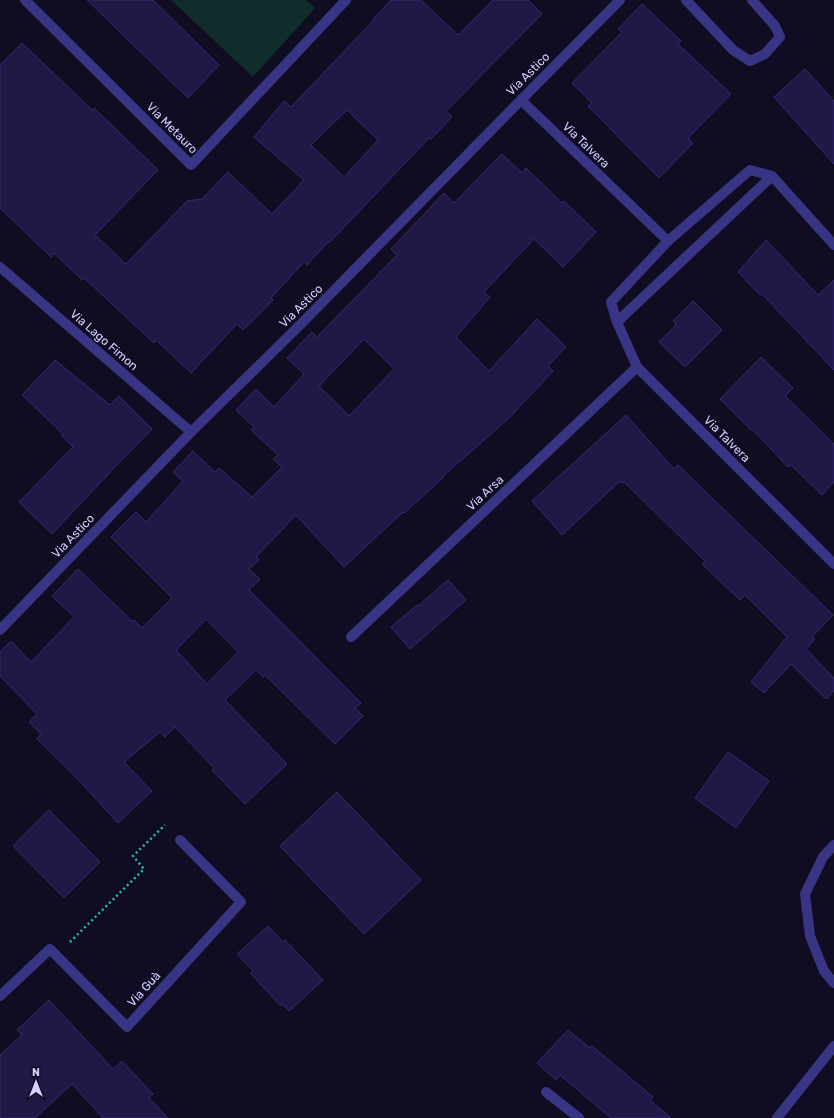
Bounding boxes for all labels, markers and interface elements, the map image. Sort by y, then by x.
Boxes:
street label: Via Astico [504,49,553,98]
street label: Via Metauro [144,100,200,156]
street label: Via Talvera [560,119,612,171]
street label: Via Astico [277,281,326,330]
street label: Via Lago Fimon [67,307,141,373]
street label: Via Talvera [701,413,753,465]
street label: Via Arsa [464,472,506,514]
street label: Via Astico [49,511,97,561]
street label: Via Guà [125,969,163,1009]
north arrow [16,1062,56,1102]
text: N [32,1066,40,1079]

